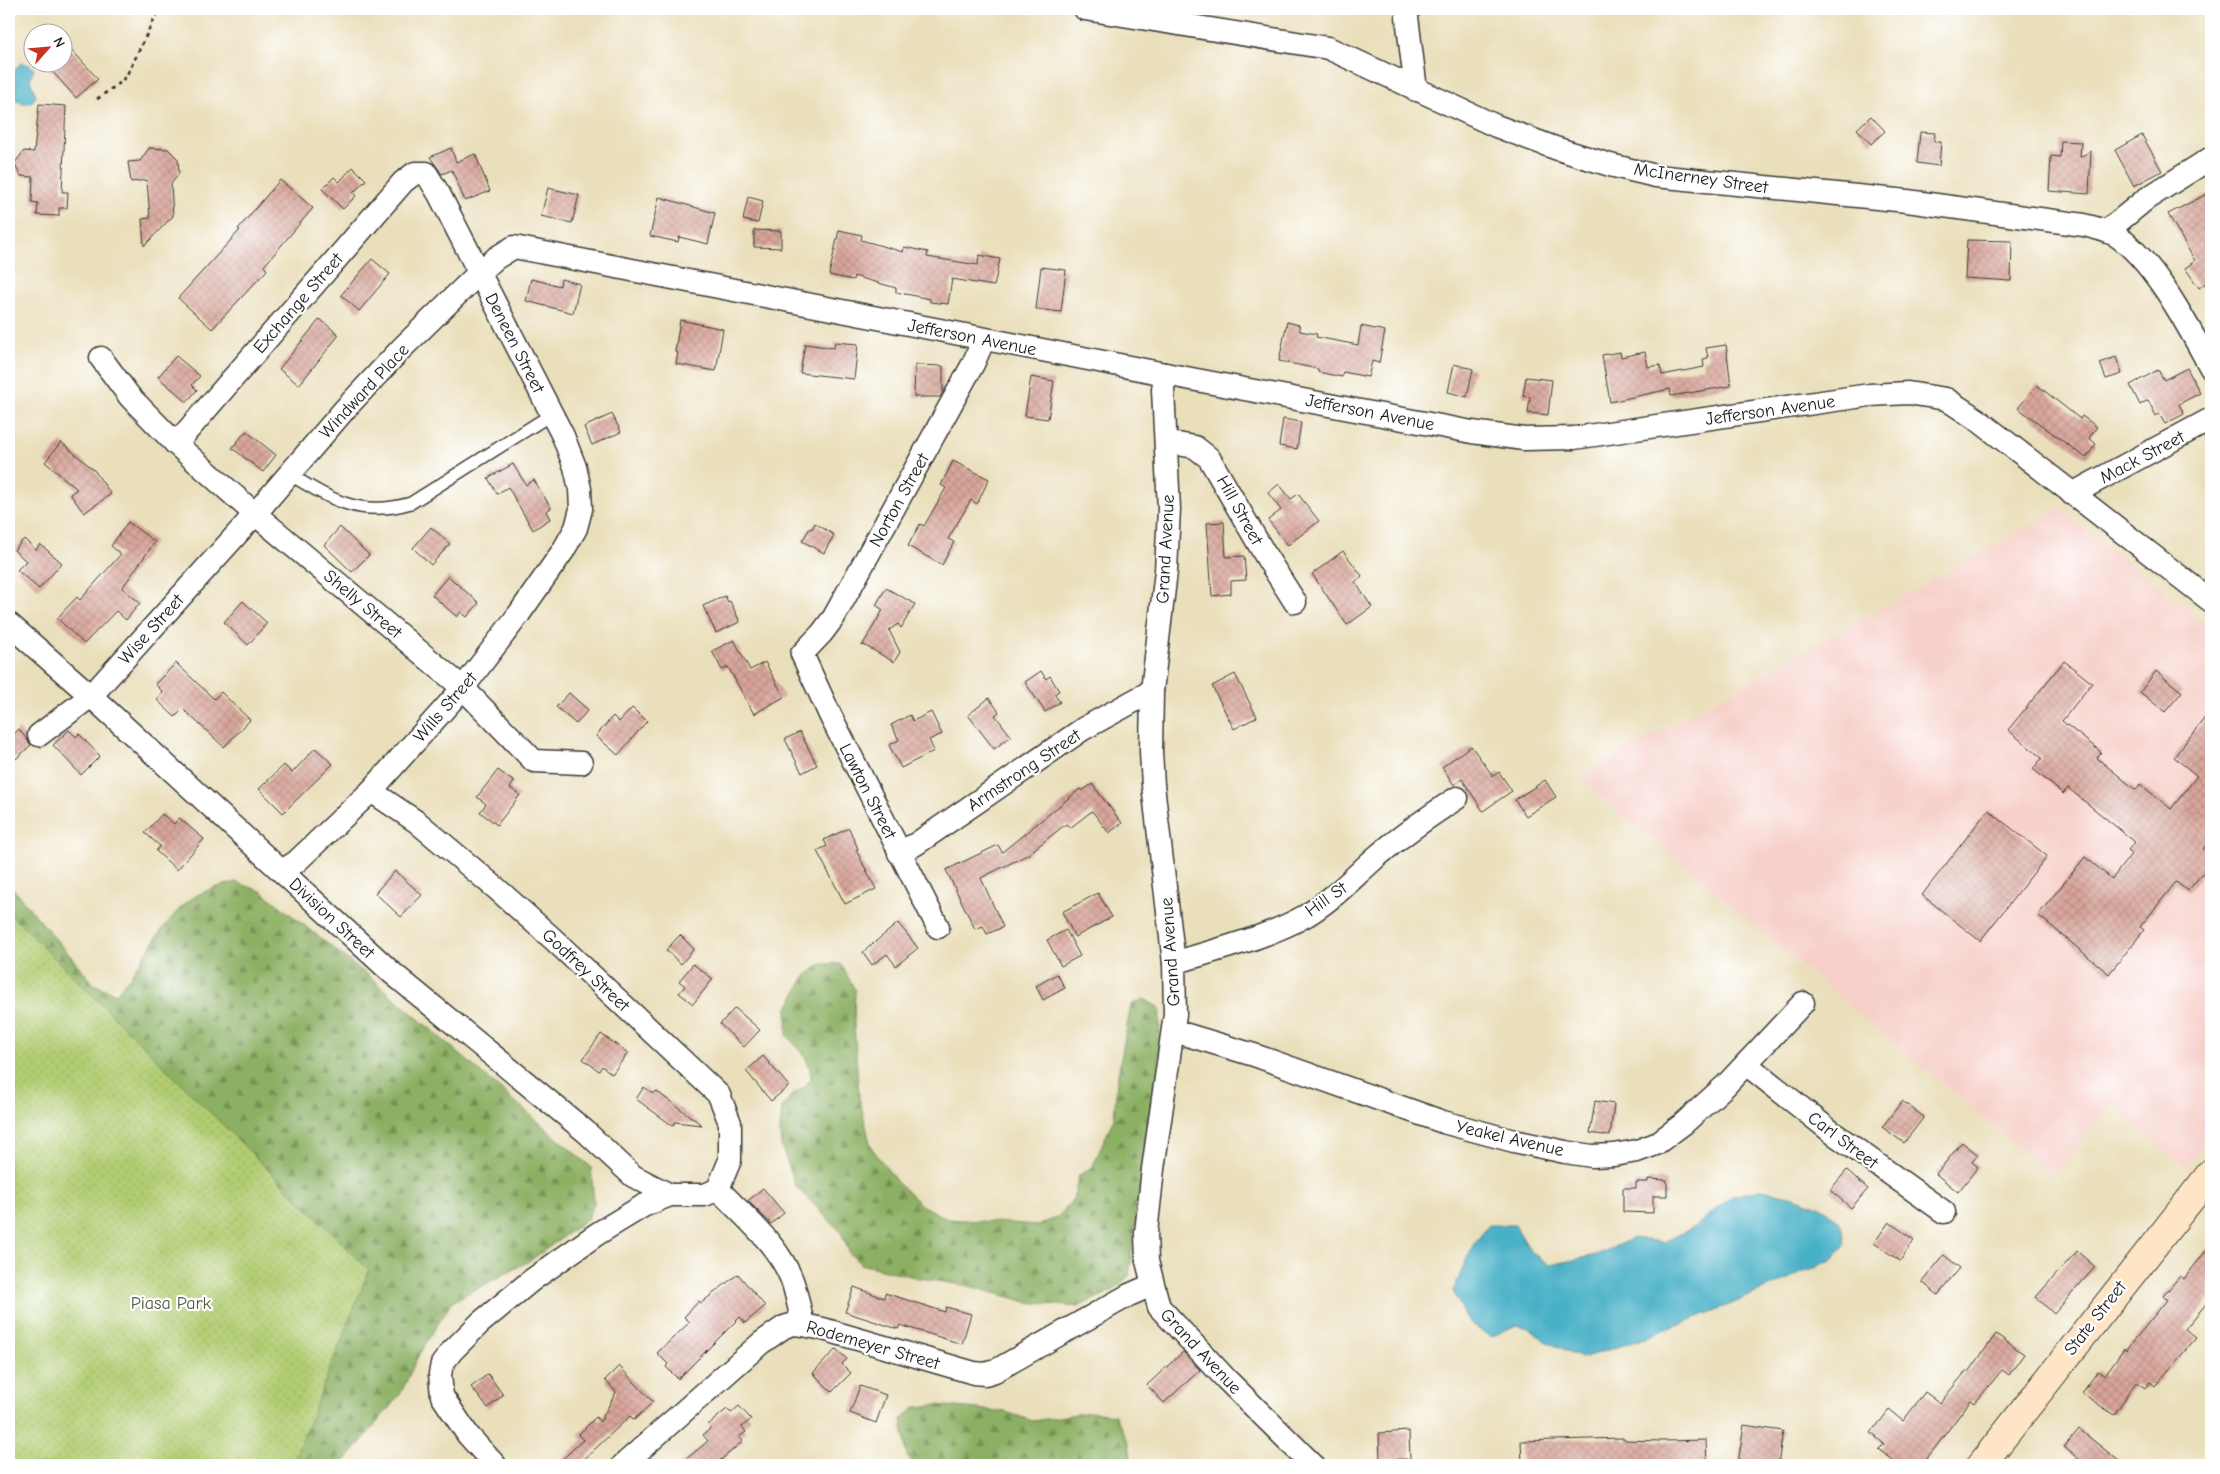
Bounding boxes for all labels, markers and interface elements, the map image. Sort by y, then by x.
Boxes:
north arrow [22,22,72,72]
text: N [49,34,69,50]
street label: McInerney Street [1633,159,1770,198]
street label: Exchange Street [249,248,348,358]
street label: Deneen Street [480,290,549,397]
street label: Jefferson Avenue [906,315,1038,360]
street label: Windward Place [315,340,414,443]
street label: Jefferson Avenue [1304,390,1436,435]
street label: Jefferson Avenue [1704,391,1836,430]
street label: Mack Street [2096,426,2189,489]
street label: Norton Street [865,449,934,551]
street label: Hill Street [1212,472,1268,549]
street label: Grand Avenue [1152,494,1179,604]
street label: Shelly Street [319,566,407,644]
street label: Wise Street [114,589,189,669]
street label: Wills Street [409,667,482,747]
street label: Armstrong Street [964,724,1086,816]
street label: Lawton Street [835,740,901,843]
street label: Division Street [285,873,379,964]
street label: Hill St [1301,877,1352,921]
street label: Grand Avenue [1156,897,1185,1007]
street label: Godfrey Street [538,925,634,1017]
street label: Carl Street [1803,1107,1883,1174]
street label: Yeakel Avenue [1454,1116,1566,1161]
street label: State Street [2060,1276,2131,1360]
park label: Piasa Park [131,1293,212,1314]
street label: Grand Avenue [1156,1304,1246,1398]
street label: Rodemeyer Street [804,1316,943,1375]

